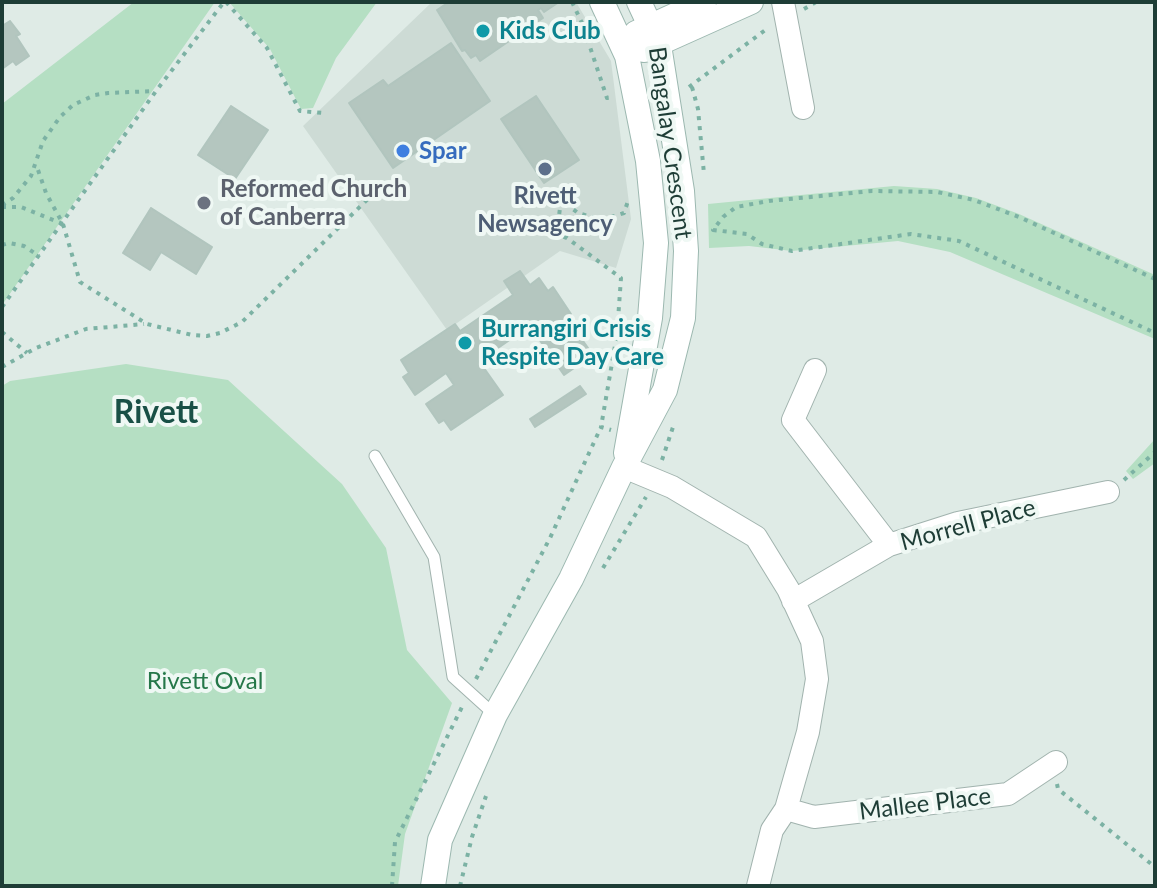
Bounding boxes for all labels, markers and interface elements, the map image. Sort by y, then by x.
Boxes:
place label: Kids Club [499,17,601,45]
marker: Kids Club [474,22,492,40]
street label: Bangalay Crescent [642,45,698,241]
place label: Spar [419,137,467,165]
marker: Spar [394,142,412,160]
marker: Rivett Newsagency [536,160,554,178]
place label: Reformed Church of Canberra [220,175,407,231]
place label: Rivett Newsagency [477,182,613,238]
marker: Reformed Church of Canberra [195,194,213,212]
place label: Burrangiri Crisis Respite Day Care [481,315,664,371]
marker: Burrangiri Crisis Respite Day Care [456,334,474,352]
district label: Rivett [114,394,198,432]
street label: Morrell Place [897,493,1039,557]
park label: Rivett Oval [147,667,263,695]
street label: Mallee Place [857,782,993,826]

